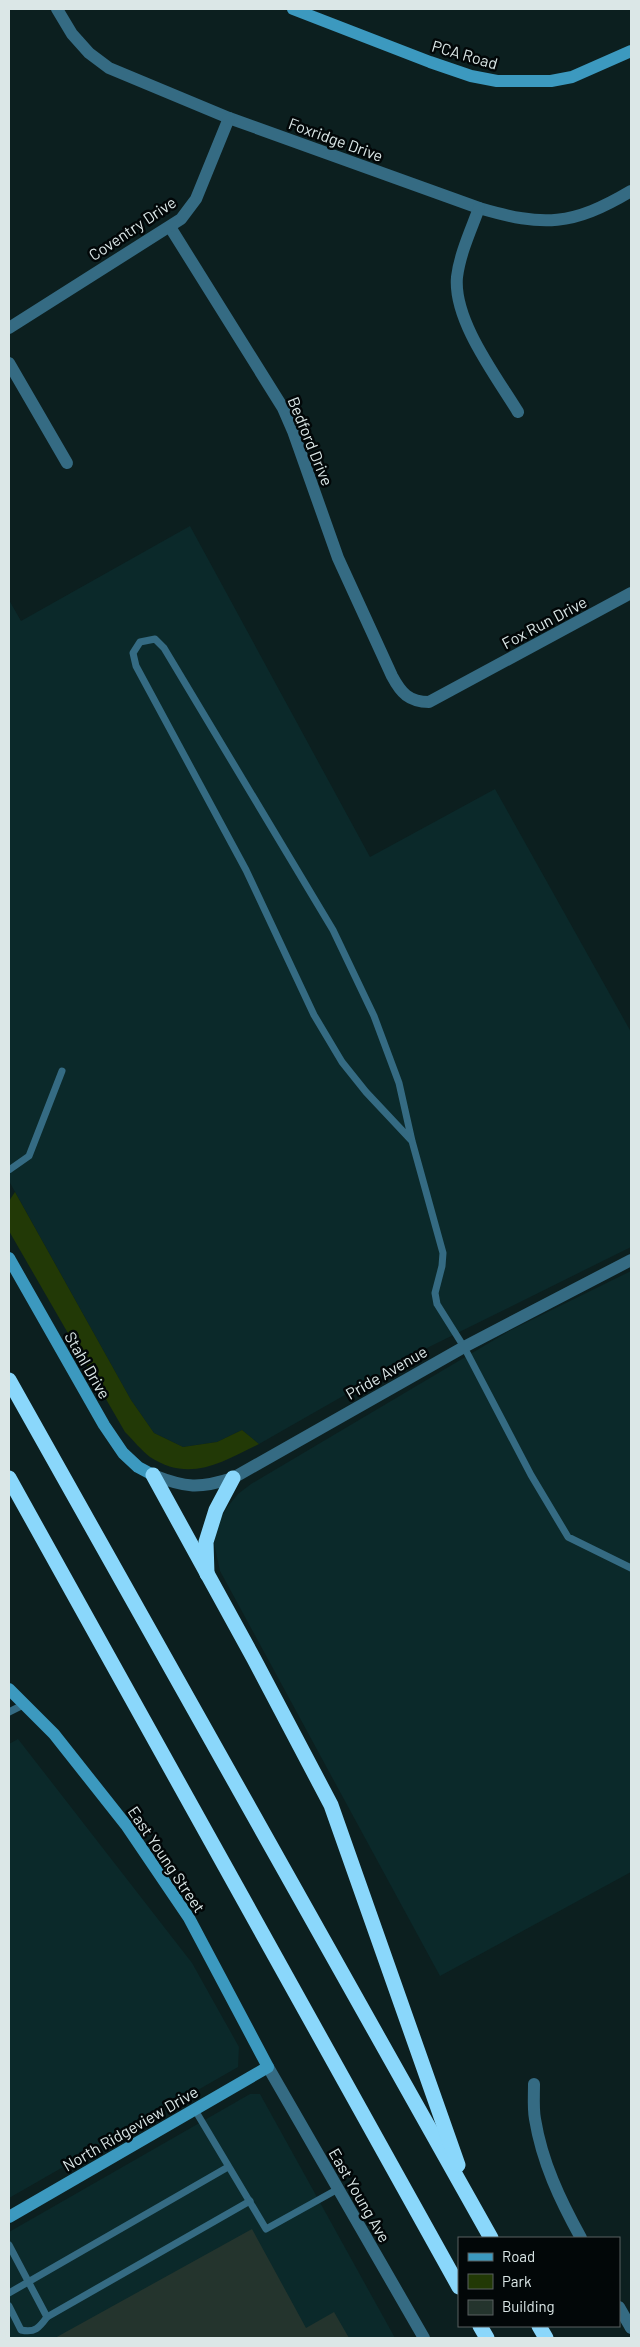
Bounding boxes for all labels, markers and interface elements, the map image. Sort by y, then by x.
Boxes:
street label: PCA Road [430,36,500,72]
street label: Foxridge Drive [286,113,386,165]
street label: Coventry Drive [85,192,179,264]
street label: Bedford Drive [285,394,337,488]
street label: Fox Run Drive [498,592,590,652]
street label: Stahl Drive [61,1328,115,1402]
street label: Pride Avenue [342,1341,430,1403]
street label: East Young Street [124,1802,210,1916]
street label: North Ridgeview Drive [59,2081,201,2175]
street label: East Young Ave [325,2145,395,2245]
legend [458,2237,620,2327]
text: Road [502,2247,535,2265]
text: Park [502,2272,532,2290]
text: Building [502,2297,555,2315]

